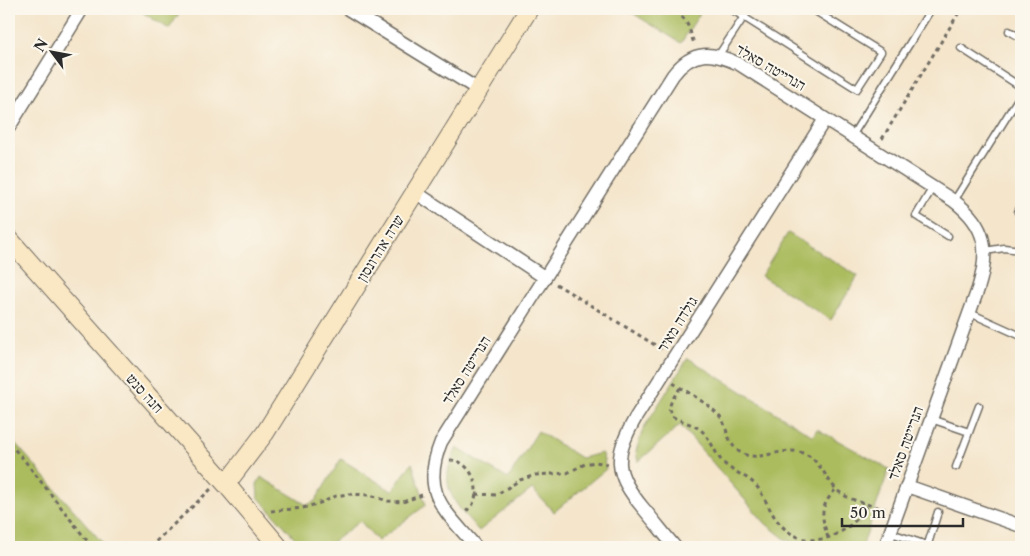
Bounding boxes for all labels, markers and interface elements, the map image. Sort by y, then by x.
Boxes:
north arrow [28,28,78,78]
text: N [30,35,52,55]
street label: הנרייטה סאלד [733,39,809,95]
street label: שרה אהרונסון [352,211,408,285]
street label: גולדה מאיר [652,293,702,355]
street label: הנרייטה סאלד [437,332,495,408]
street label: חנה סנש [122,369,168,417]
street label: הנרייטה סאלד [883,403,927,483]
scale bar [842,496,964,528]
text: 50 m [850,503,886,522]

